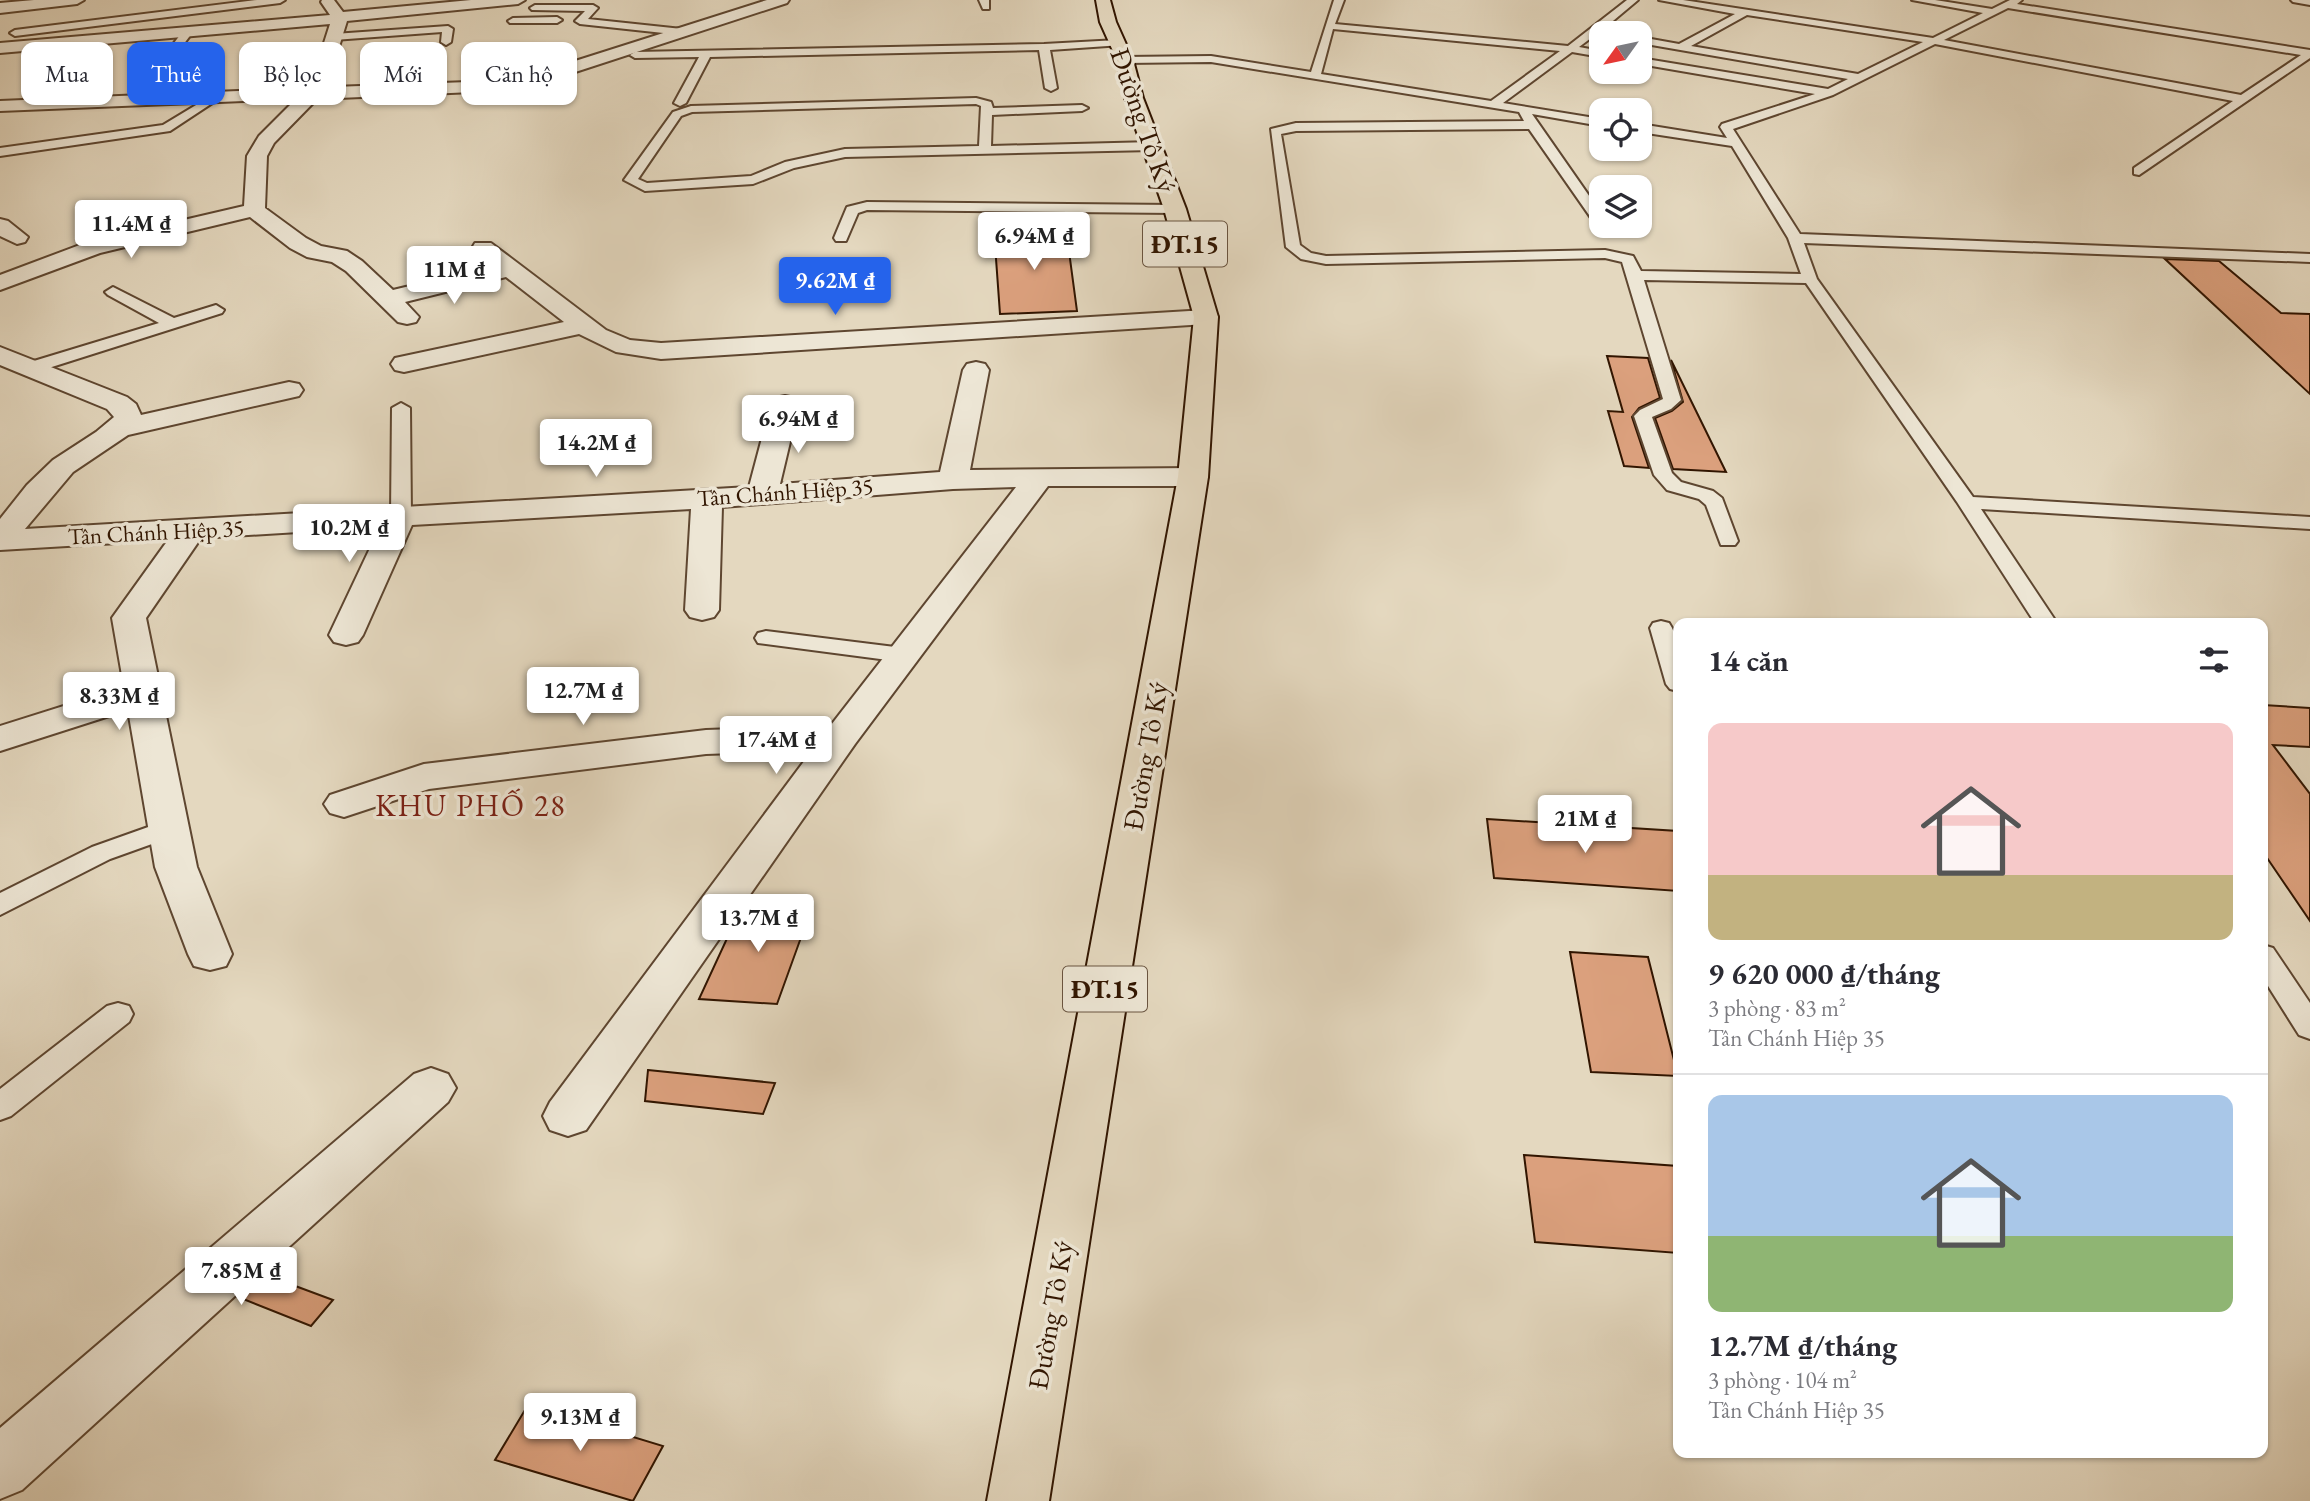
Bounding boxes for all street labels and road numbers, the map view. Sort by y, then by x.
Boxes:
street label: Đường Tô Ký [1103,43,1186,198]
road number: ĐT.15 [1143,221,1227,266]
street label: Tân Chánh Hiệp 35 [696,471,874,513]
street label: Tân Chánh Hiệp 35 [67,512,245,552]
street label: Đường Tô Ký [1114,678,1176,833]
road number: ĐT.15 [1063,966,1147,1012]
street label: Đường Tô Ký [1019,1237,1081,1392]

